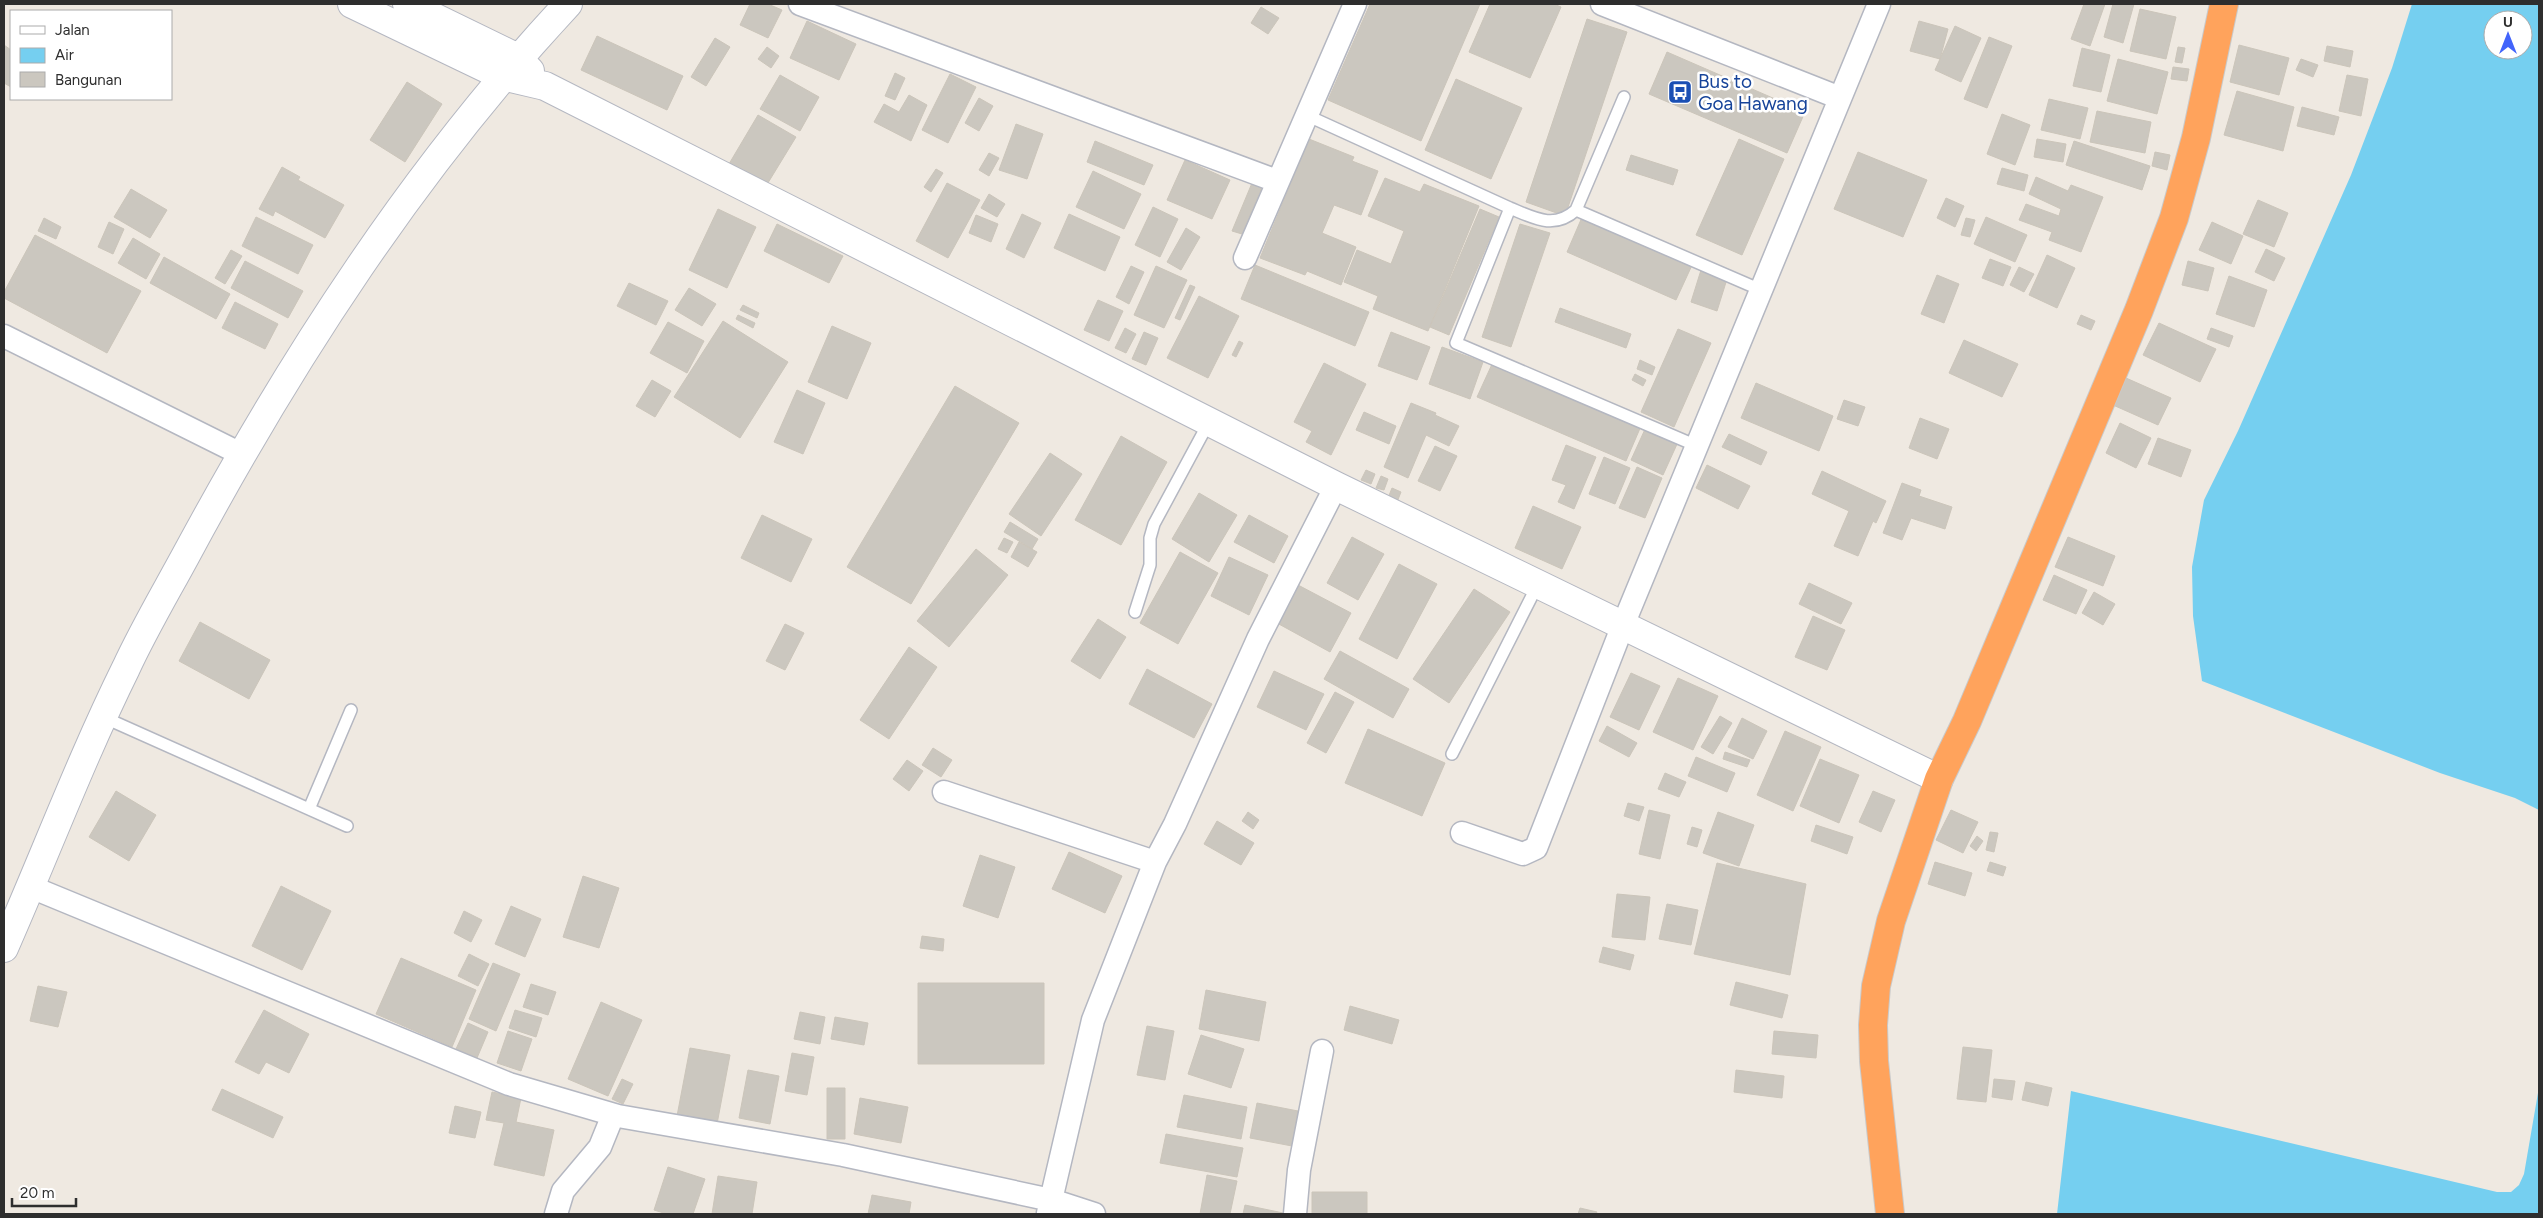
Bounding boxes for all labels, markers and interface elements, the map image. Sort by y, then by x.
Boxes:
legend [10,10,172,100]
north arrow [2483,10,2533,60]
text: U [2503,14,2513,31]
text: Jalan [55,21,90,39]
text: Air [55,46,74,64]
place label: Bus to Goa Hawang [1698,70,1808,115]
text: Bangunan [55,71,122,89]
bus stop icon: Bus to Goa Hawang [1667,79,1693,105]
scale bar [12,1176,76,1208]
text: 20 m [20,1184,54,1202]

